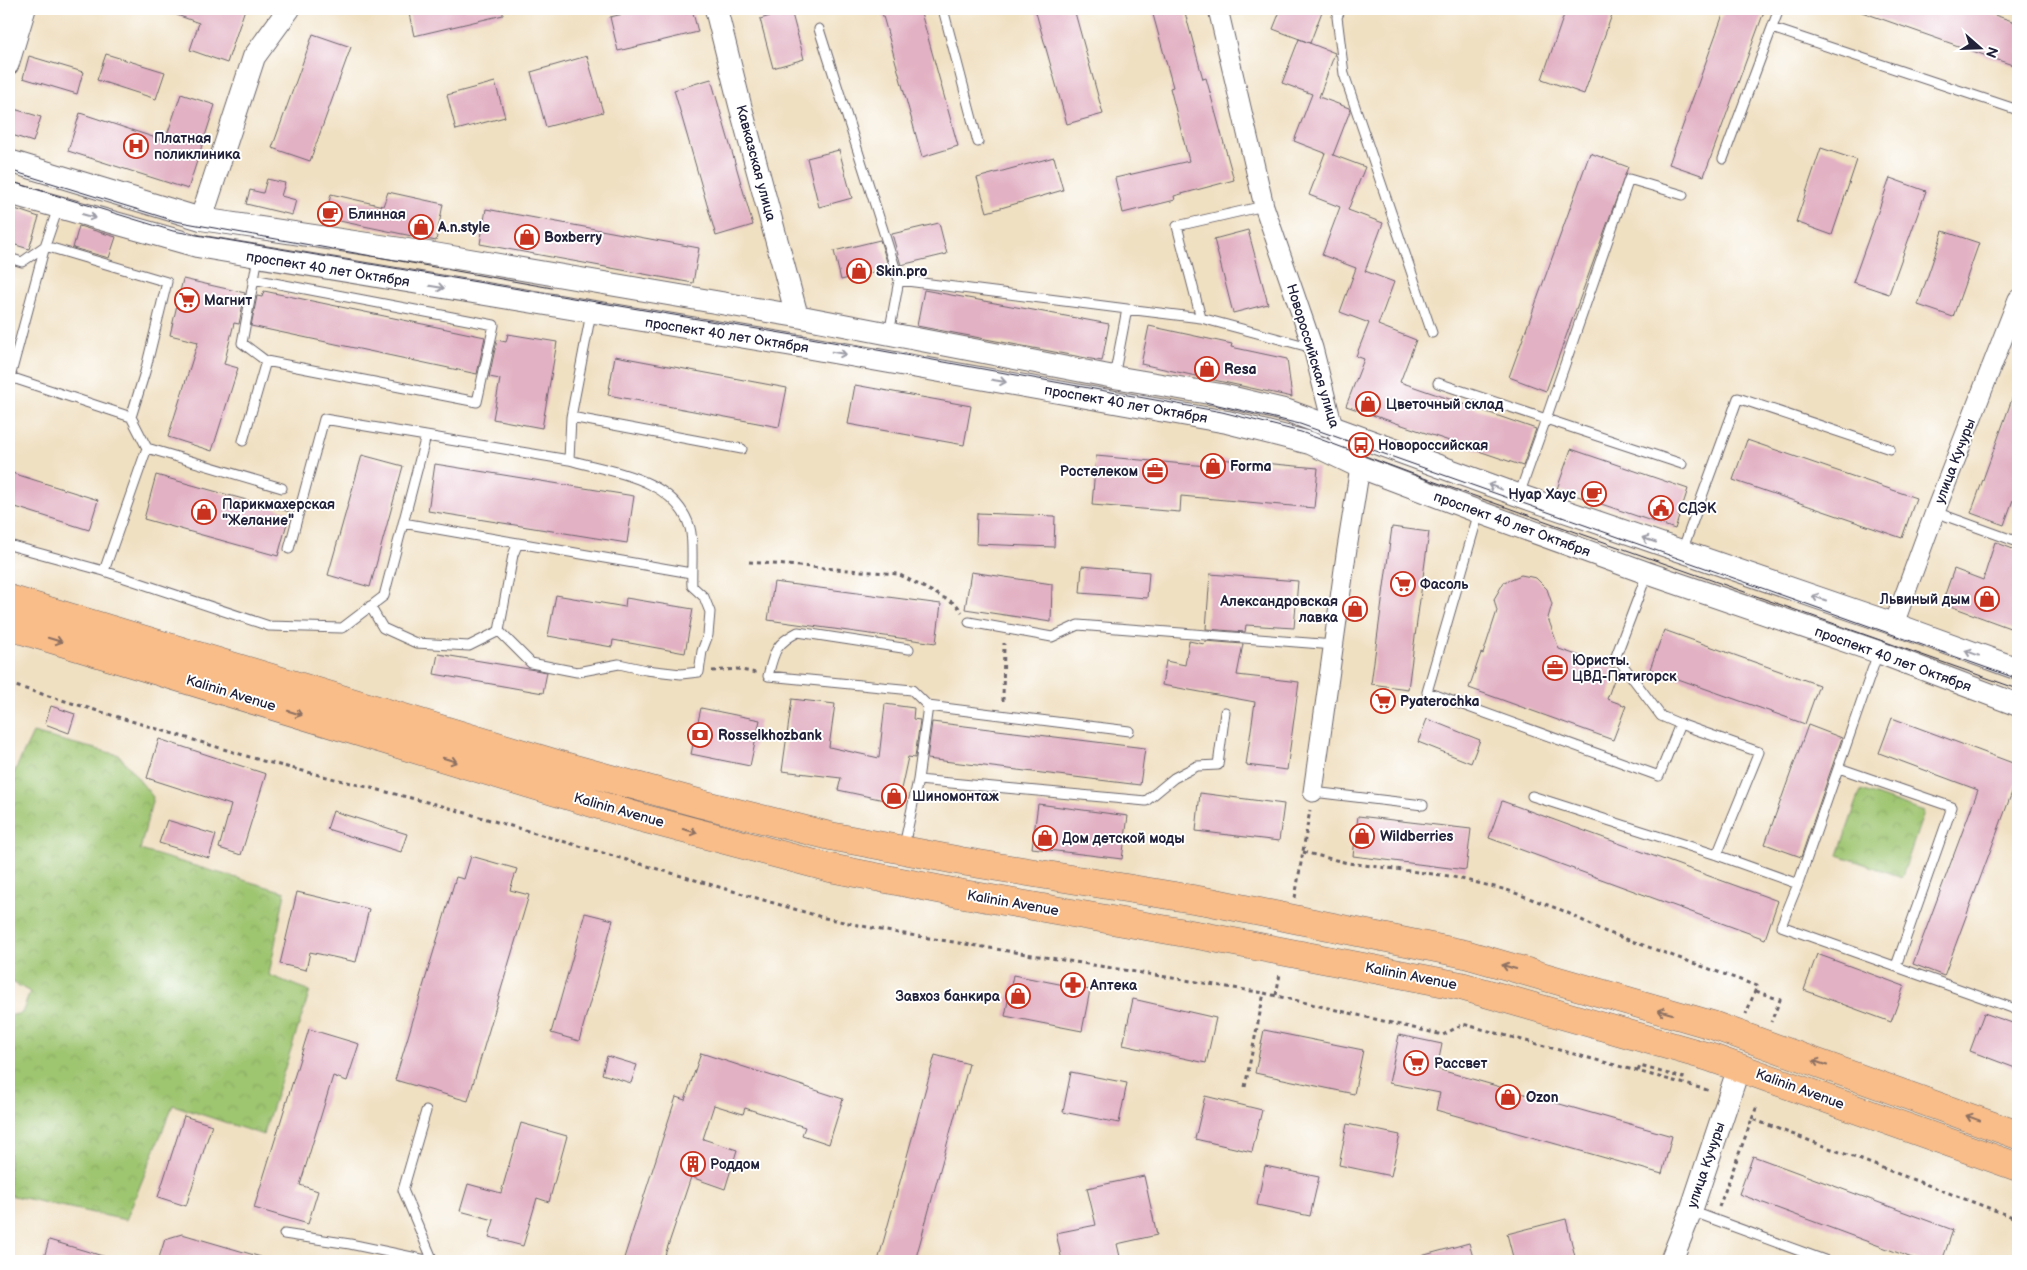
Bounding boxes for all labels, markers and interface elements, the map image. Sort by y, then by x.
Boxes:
north arrow [1954,22,2004,72]
text: N [1982,44,2002,60]
street label: Кавказская улица [732,103,780,224]
place label: Платная поликлиника [154,130,241,163]
hospital icon: Платная поликлиника [123,133,149,159]
cafe icon: Блинная [317,201,343,227]
place label: Блинная [348,206,406,223]
one-way arrow [81,212,97,222]
shop icon: A.n.style [408,214,434,240]
place label: A.n.style [437,219,490,236]
shop icon: Boxberry [514,224,540,250]
place label: Boxberry [544,229,603,246]
street label: проспект 40 лет Октября [245,248,411,290]
shop icon: Skin.pro [846,258,872,284]
place label: Skin.pro [876,263,927,280]
one-way arrow [428,282,444,292]
street label: Новороссийская улица [1283,282,1343,431]
supermarket icon: Магнит [174,287,200,313]
place label: Магнит [204,292,252,309]
street label: проспект 40 лет Октября [644,314,810,356]
one-way arrow [830,349,846,359]
shop icon: Resa [1194,356,1220,382]
place label: Resa [1224,361,1257,378]
one-way arrow [990,377,1006,387]
street label: проспект 40 лет Октября [1043,381,1209,427]
shop icon: Цветочный склад [1355,391,1381,417]
place label: Цветочный склад [1386,396,1504,413]
street label: улица Кучуры [1931,416,1979,506]
bus stop icon: Новороссийская [1348,432,1374,458]
place label: Новороссийская [1378,437,1488,454]
shop icon: Forma [1200,453,1226,479]
office icon: Ростелеком [1142,458,1168,484]
place label: Forma [1230,458,1272,475]
place label: Ростелеком [1060,463,1138,480]
cafe icon: Нуар Хаус [1581,481,1607,507]
one-way arrow [1488,482,1504,491]
place label: Нуар Хаус [1508,486,1576,503]
street label: проспект 40 лет Октября [1431,488,1593,560]
public building icon: СДЭК [1648,495,1674,521]
place label: Парикмахерская "Желание" [222,496,335,529]
shop icon: Парикмахерская "Желание" [191,499,217,525]
place label: СДЭК [1678,500,1717,517]
one-way arrow [1642,535,1657,544]
supermarket icon: Фасоль [1390,571,1416,597]
place label: Фасоль [1420,576,1469,593]
shop icon: Львиный дым [1974,586,2000,612]
place label: Львиный дым [1879,591,1970,608]
place label: Александровская лавка [1219,593,1339,626]
one-way arrow [1812,593,1828,602]
shop icon: Александровская лавка [1342,596,1368,622]
street label: проспект 40 лет Октября [1812,623,1974,695]
one-way arrow [47,636,63,646]
one-way arrow [1965,648,1981,657]
place label: Юристы. ЦВД-Пятигорск [1572,652,1677,685]
office icon: Юристы. ЦВД-Пятигорск [1542,655,1568,681]
street label: Kalinin Avenue [184,671,278,715]
supermarket icon: Pyaterochka [1370,688,1396,714]
place label: Pyaterochka [1400,693,1480,710]
one-way arrow [286,708,302,718]
bank icon: Rosselkhozbank [687,722,713,748]
place label: Rosselkhozbank [718,727,823,744]
one-way arrow [442,755,458,765]
shop icon: Шиномонтаж [881,783,907,809]
place label: Шиномонтаж [912,788,999,805]
street label: Kalinin Avenue [572,789,666,831]
shop icon: Wildberries [1349,823,1375,849]
shop icon: Дом детской моды [1032,825,1058,851]
one-way arrow [681,827,697,836]
place label: Wildberries [1380,828,1453,845]
place label: Дом детской моды [1062,830,1185,847]
street label: Kalinin Avenue [966,887,1060,919]
street label: Kalinin Avenue [1364,959,1458,993]
one-way arrow [1502,961,1518,971]
pharmacy icon: Аптека [1060,972,1086,998]
place label: Аптека [1089,977,1138,994]
shop icon: Завхоз банкира [1005,983,1031,1009]
place label: Завхоз банкира [895,988,1001,1005]
one-way arrow [1658,1006,1674,1016]
supermarket icon: Рассвет [1403,1050,1429,1076]
place label: Рассвет [1434,1055,1488,1072]
one-way arrow [1812,1058,1828,1067]
street label: Kalinin Avenue [1753,1065,1847,1113]
shop icon: Ozon [1495,1084,1521,1110]
place label: Ozon [1526,1089,1559,1106]
one-way arrow [1965,1113,1981,1122]
street label: улица Кучуры [1683,1120,1729,1210]
building icon: Роддом [680,1151,706,1177]
place label: Роддом [710,1156,760,1173]

